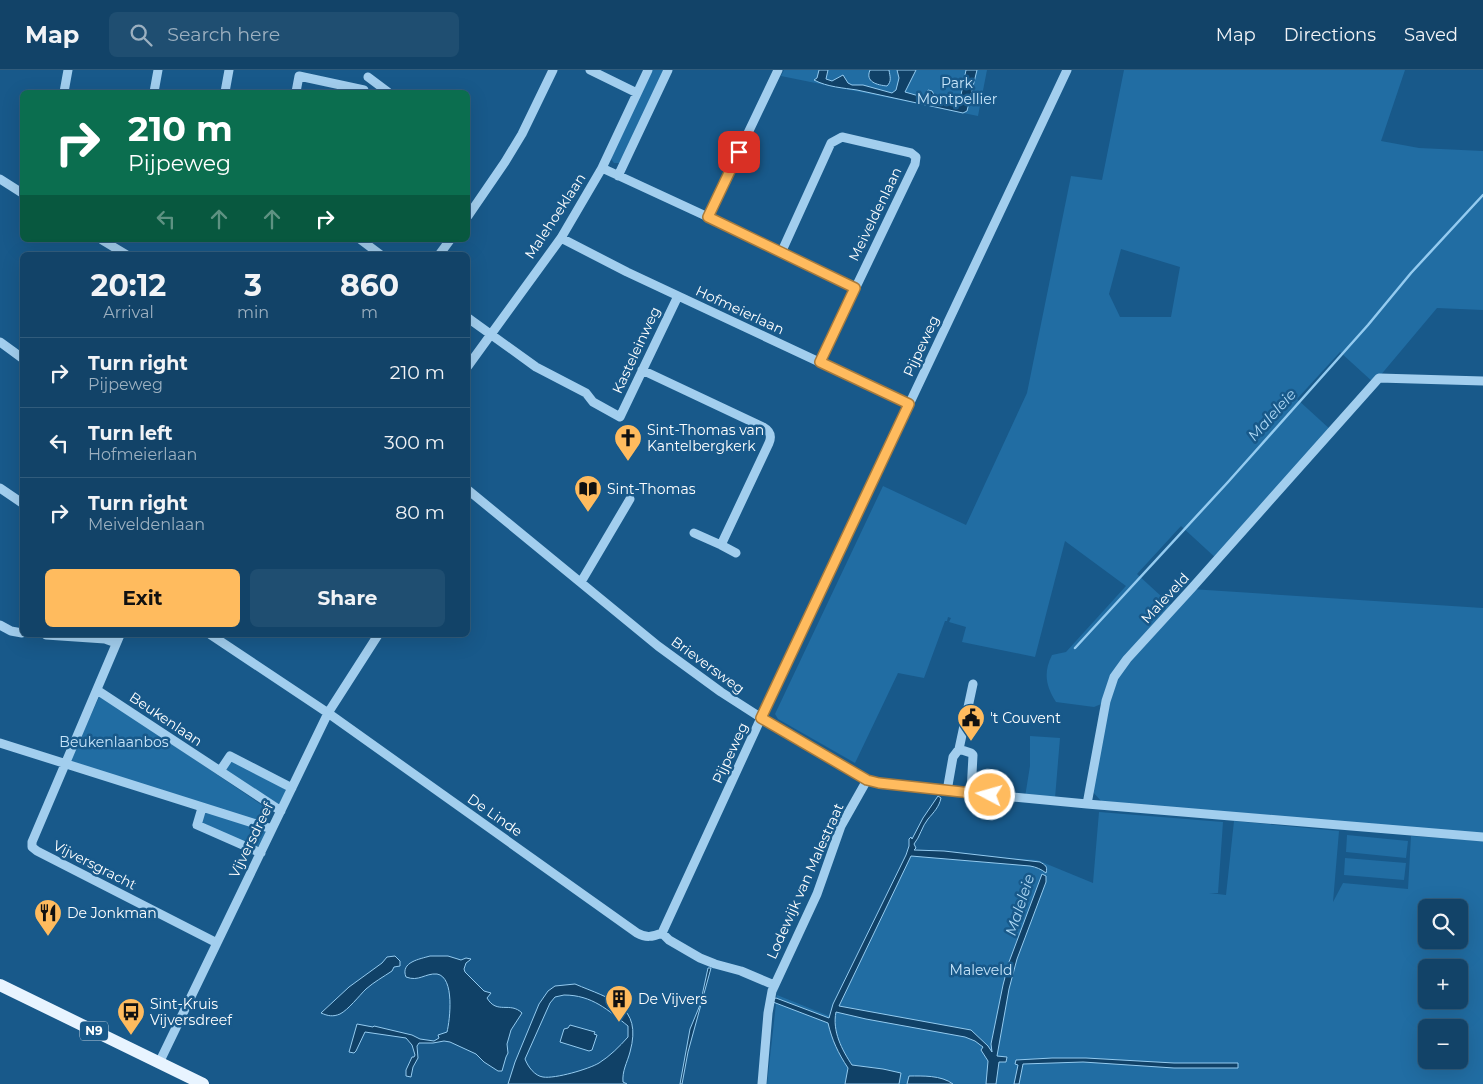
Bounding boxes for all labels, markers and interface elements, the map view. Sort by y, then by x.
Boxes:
search box [109,12,459,57]
text: Map [25,20,79,49]
icon: search [127,21,155,49]
text: Search here [167,23,280,46]
text: Map [1216,24,1256,46]
text: Directions [1284,24,1376,46]
text: Saved [1404,24,1458,46]
park label: Park Montpellier [917,74,998,108]
text: 210 m [128,107,233,150]
icon: right [45,110,110,175]
pin [718,131,760,173]
icon: arrive [725,138,753,166]
text: Pijpeweg [128,150,231,177]
street label: Meiveldenlaan [844,164,906,264]
street label: Malehoeklaan [521,170,589,262]
icon: left [152,205,180,233]
icon: ahead [205,205,233,233]
icon: ahead [258,205,286,233]
icon: right [311,205,339,233]
text: 20:12 [91,267,166,304]
text: 3 [244,267,262,304]
text: 860 [340,267,399,304]
street label: Hofmeierlaan [693,282,787,338]
text: Arrival [103,303,154,322]
text: min [237,303,269,322]
text: m [361,303,378,322]
street label: Kasteleinweg [608,304,664,396]
street label: Pijpeweg [899,312,943,380]
text: Turn right [88,352,188,375]
icon: right [45,359,73,387]
text: 210 m [390,361,445,384]
text: Pijpeweg [88,375,163,394]
water label: Maleleie [1243,385,1300,445]
place label: Sint-Thomas van Kantelbergkerk [647,421,764,455]
text: Turn left [88,422,173,445]
church icon: Sint-Thomas van Kantelbergkerk [613,423,643,462]
icon: left [45,429,73,457]
text: 300 m [384,431,445,454]
text: Hofmeierlaan [88,445,197,464]
library icon: Sint-Thomas [573,474,603,513]
place label: Sint-Thomas [607,480,696,498]
text: Turn right [88,492,188,515]
icon: right [45,499,73,527]
text: 80 m [395,501,445,524]
text: Meiveldenlaan [88,515,205,534]
button: Exit [45,569,240,627]
button: Share [250,569,445,627]
street label: Maleveld [1137,569,1193,627]
street label: Brieversweg [668,632,748,698]
street label: Beukenlaan [126,688,206,750]
public building icon: 't Couvent [956,703,986,742]
place label: 't Couvent [990,709,1061,727]
street label: Pijpeweg [708,719,752,787]
park label: Beukenlaanbos [59,733,169,751]
position arrow [963,768,1015,820]
street label: De Linde [464,790,526,840]
street label: Vijversdreef [225,798,278,881]
street label: Lodewijk van Malestraat [762,800,848,962]
street label: Vijversgracht [50,836,140,894]
water label: Maleleie [1001,872,1038,938]
restaurant icon: De Jonkman [33,898,63,937]
map controls [1418,899,1468,1069]
button: search [1418,899,1468,949]
place label: De Jonkman [67,904,157,922]
button: + [1418,959,1468,1009]
park label: Maleveld [950,961,1012,979]
building icon: De Vijvers [604,984,634,1023]
place label: De Vijvers [638,990,707,1008]
place label: Sint-Kruis Vijversdreef [150,995,233,1029]
bus stop icon: Sint-Kruis Vijversdreef [116,997,146,1036]
button: − [1418,1019,1468,1069]
road number: N9 [80,1021,108,1040]

